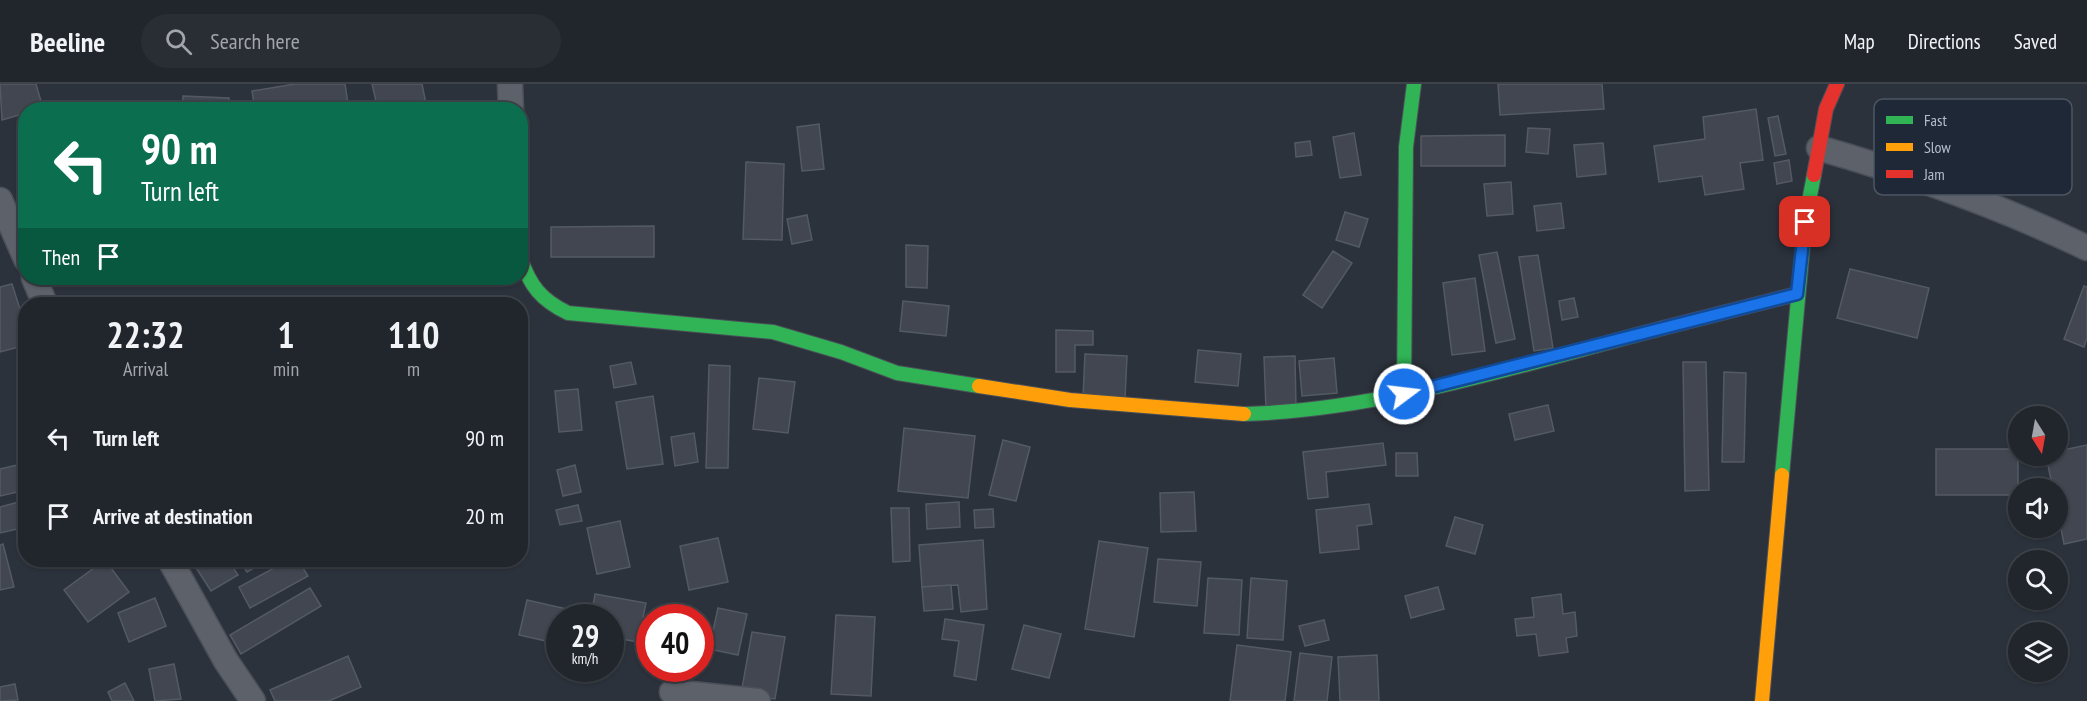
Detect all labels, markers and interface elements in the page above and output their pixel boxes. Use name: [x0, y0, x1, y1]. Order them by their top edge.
search box: [141, 14, 561, 68]
text: Beeline: [30, 23, 105, 60]
icon: search: [162, 25, 195, 58]
text: Search here: [210, 27, 300, 55]
text: Map: [1844, 28, 1875, 55]
text: Directions: [1908, 28, 1981, 55]
text: Saved: [2014, 28, 2057, 55]
legend: [1874, 99, 2072, 195]
text: Fast: [1924, 110, 1947, 130]
text: 90 m: [141, 121, 218, 176]
icon: left: [42, 126, 120, 204]
text: Slow: [1924, 137, 1951, 157]
text: Jam: [1923, 164, 1945, 184]
text: Turn left: [141, 174, 219, 208]
pin: [1779, 196, 1830, 247]
icon: arrive: [1788, 205, 1821, 238]
icon: arrive: [92, 240, 125, 273]
text: Then: [42, 243, 80, 271]
text: 22:32: [107, 311, 184, 358]
text: 1: [277, 311, 295, 358]
text: 110: [388, 311, 439, 358]
text: Arrival: [123, 356, 168, 382]
text: min: [273, 356, 299, 382]
text: m: [407, 356, 420, 382]
position arrow: [1372, 362, 1436, 426]
north arrow: [2008, 406, 2068, 466]
map controls: [2008, 406, 2068, 682]
icon: left: [42, 422, 75, 455]
text: Turn left: [93, 424, 159, 452]
text: 90 m: [465, 424, 504, 452]
button: sound: [2008, 478, 2068, 538]
icon: arrive: [42, 500, 75, 533]
text: Arrive at destination: [93, 502, 253, 530]
text: 20 m: [465, 502, 504, 530]
button: search: [2008, 550, 2068, 610]
speed limit sign: 40: [636, 604, 714, 682]
text: 29: [571, 616, 599, 655]
button: layers: [2008, 622, 2068, 682]
text: km/h: [572, 649, 598, 668]

